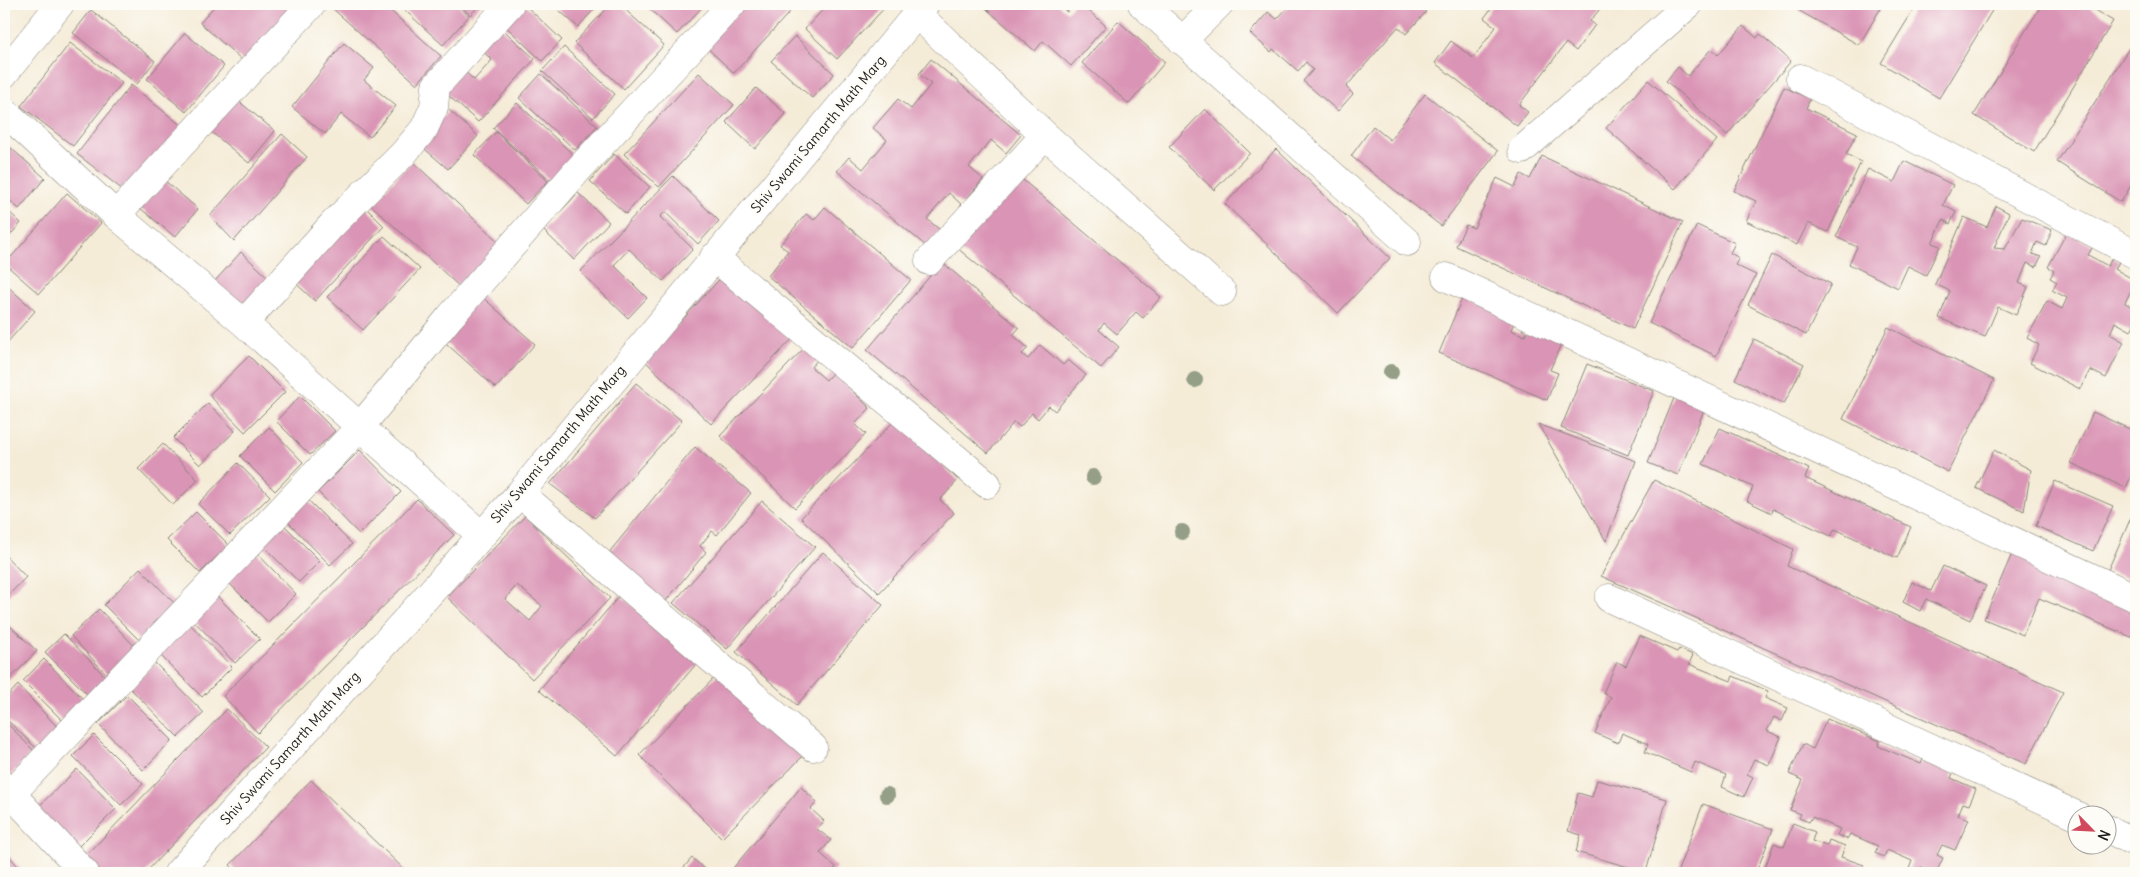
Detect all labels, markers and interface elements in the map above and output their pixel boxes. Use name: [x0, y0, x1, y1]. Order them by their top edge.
street label: Shiv Swami Samarth Math Marg: [747, 51, 889, 217]
street label: Shiv Swami Samarth Math Marg: [487, 361, 629, 527]
street label: Shiv Swami Samarth Math Marg: [216, 668, 364, 828]
north arrow: [2068, 804, 2118, 854]
text: N: [2094, 827, 2114, 843]

